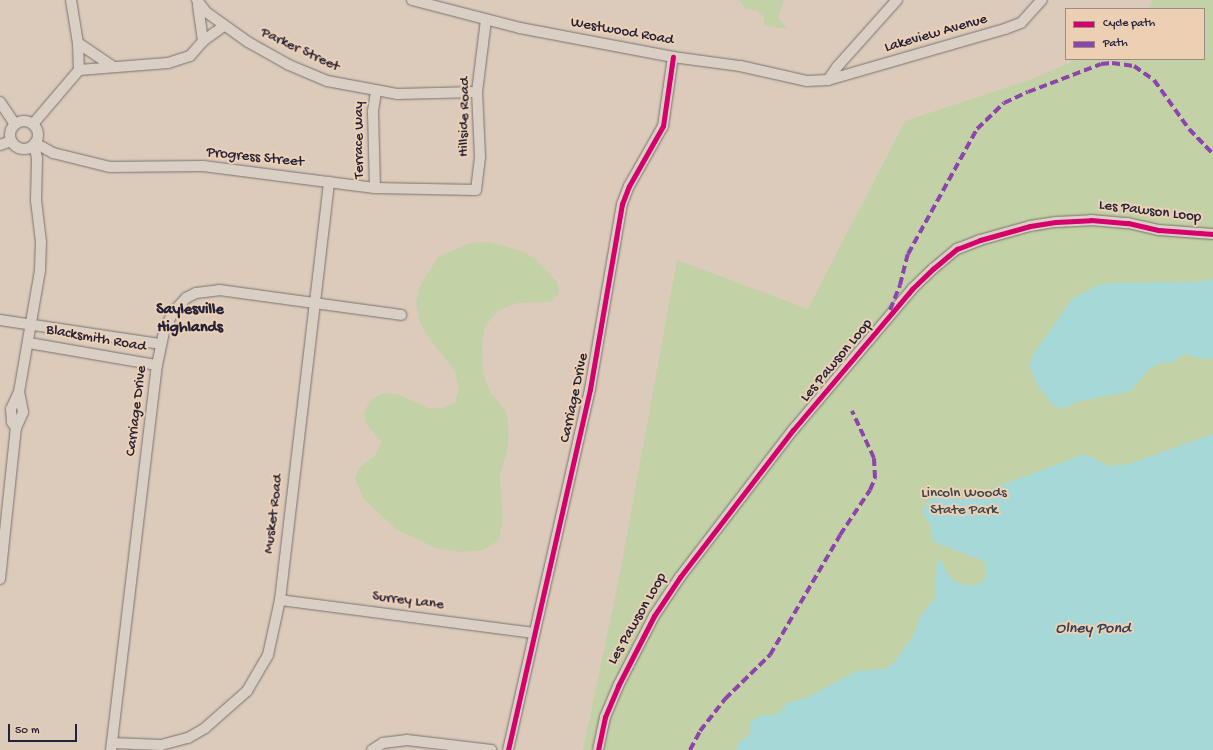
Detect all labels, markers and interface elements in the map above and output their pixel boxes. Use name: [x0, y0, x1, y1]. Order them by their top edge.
legend: [1065, 8, 1205, 60]
street label: Lakeview Avenue: [883, 11, 989, 57]
street label: Westwood Road: [569, 14, 675, 50]
text: Cycle path: [1103, 17, 1155, 31]
street label: Parker Street: [258, 24, 342, 76]
text: Path: [1103, 37, 1128, 51]
street label: Hillside Road: [455, 77, 475, 157]
street label: Terrace Way: [351, 101, 369, 179]
street label: Progress Street: [206, 144, 304, 172]
street label: Les Pawson Loop: [1098, 197, 1202, 227]
district label: Saylesville Highlands: [156, 301, 224, 339]
street label: Les Pawson Loop: [797, 316, 877, 406]
street label: Blacksmith Road: [45, 321, 147, 357]
street label: Carriage Drive: [557, 352, 593, 444]
street label: Carriage Drive: [123, 365, 151, 457]
street label: Musket Road: [260, 473, 288, 555]
park label: Lincoln Woods State Park: [921, 484, 1007, 519]
street label: Les Pawson Loop: [604, 570, 672, 668]
street label: Surrey Lane: [371, 588, 445, 614]
water label: Olney Pond: [1056, 620, 1130, 640]
scale bar: [10, 716, 79, 742]
text: 50 m: [15, 724, 40, 738]

